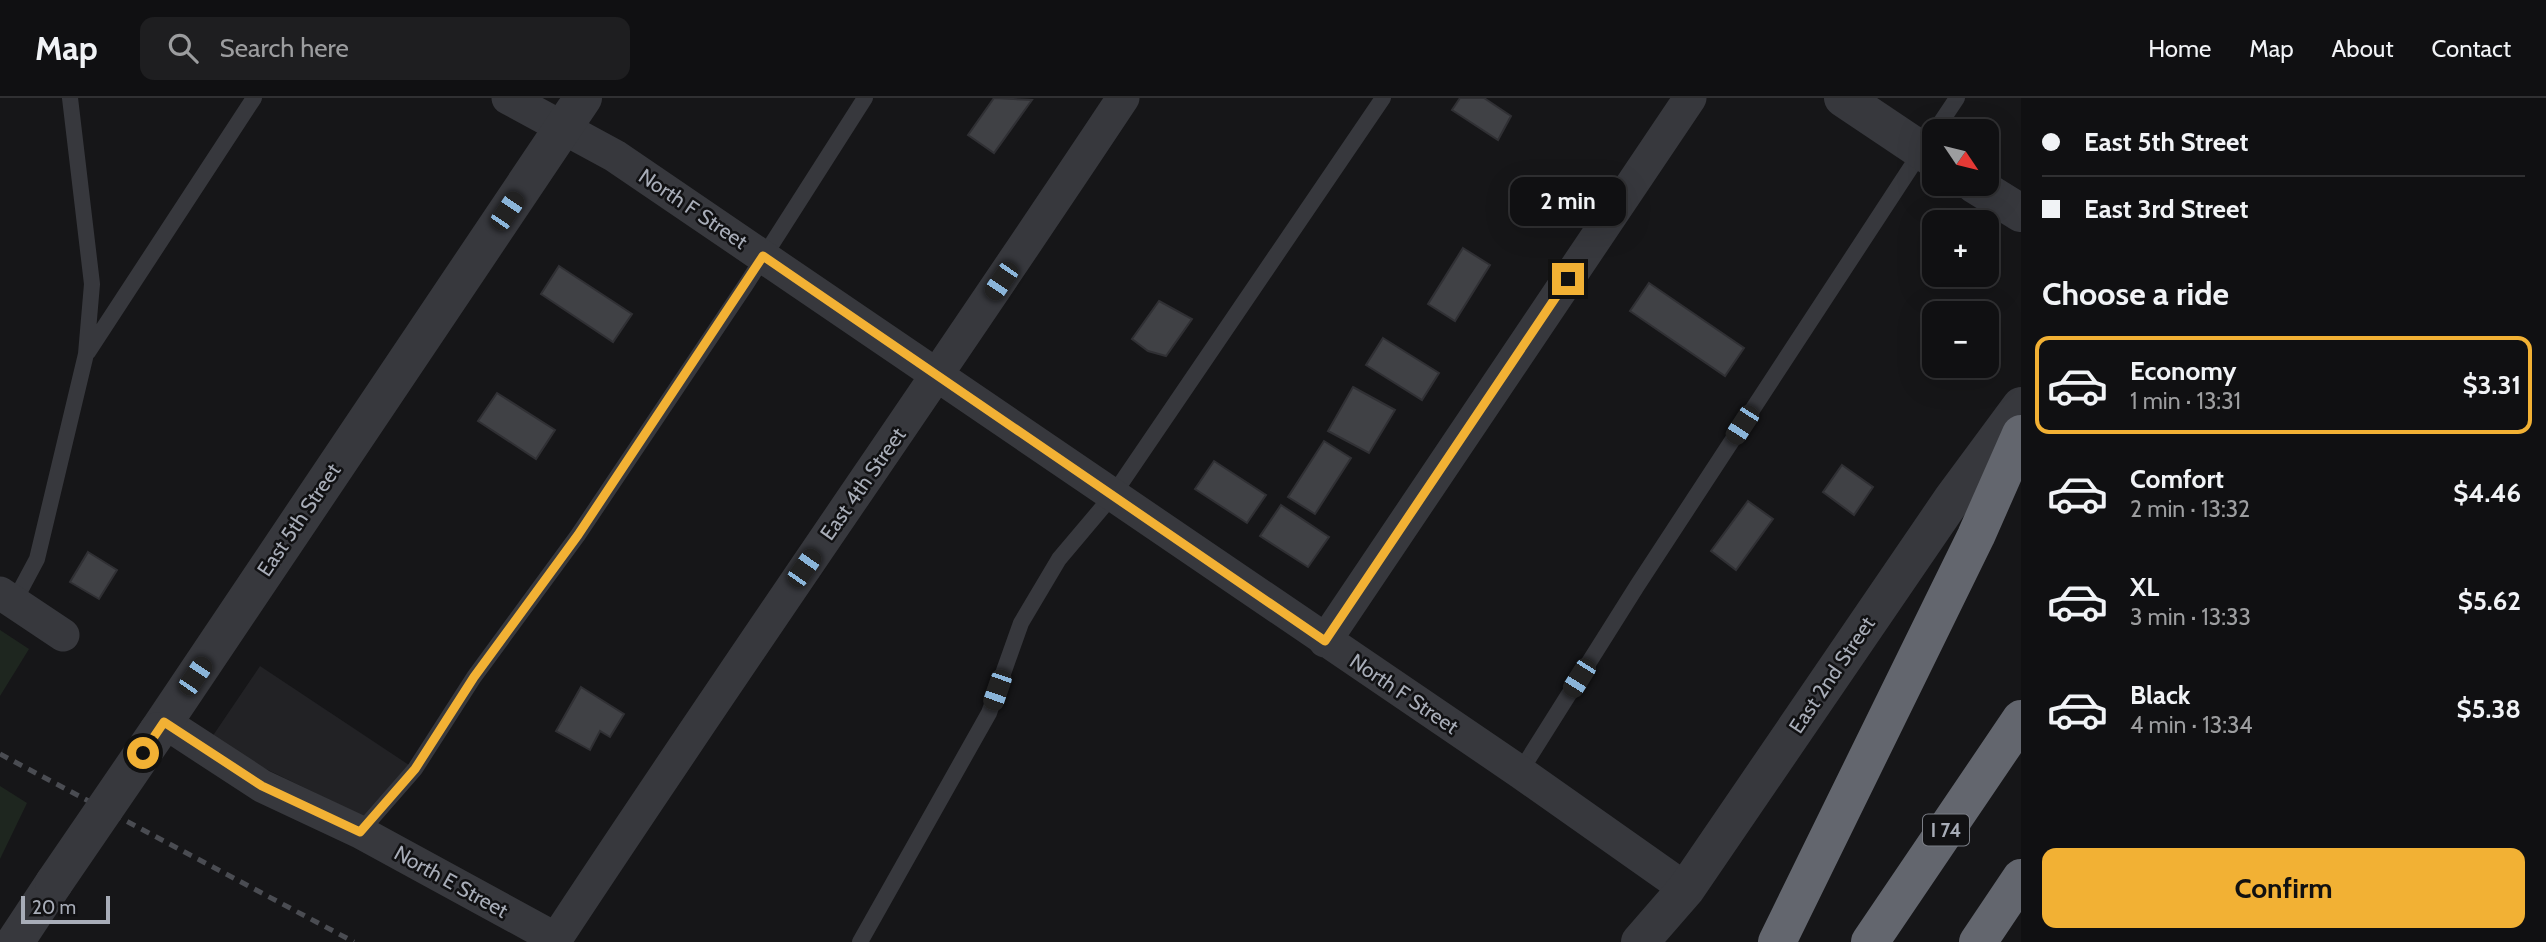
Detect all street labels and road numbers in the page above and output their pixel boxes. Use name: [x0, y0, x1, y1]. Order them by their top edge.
street label: North F Street: [634, 163, 752, 254]
street label: East 4th Street: [815, 423, 911, 545]
street label: East 5th Street: [252, 459, 346, 581]
street label: East 2nd Street: [1783, 612, 1880, 738]
street label: North F Street: [1345, 648, 1463, 739]
road number: I 74: [1923, 814, 1969, 846]
street label: North E Street: [390, 840, 512, 923]

